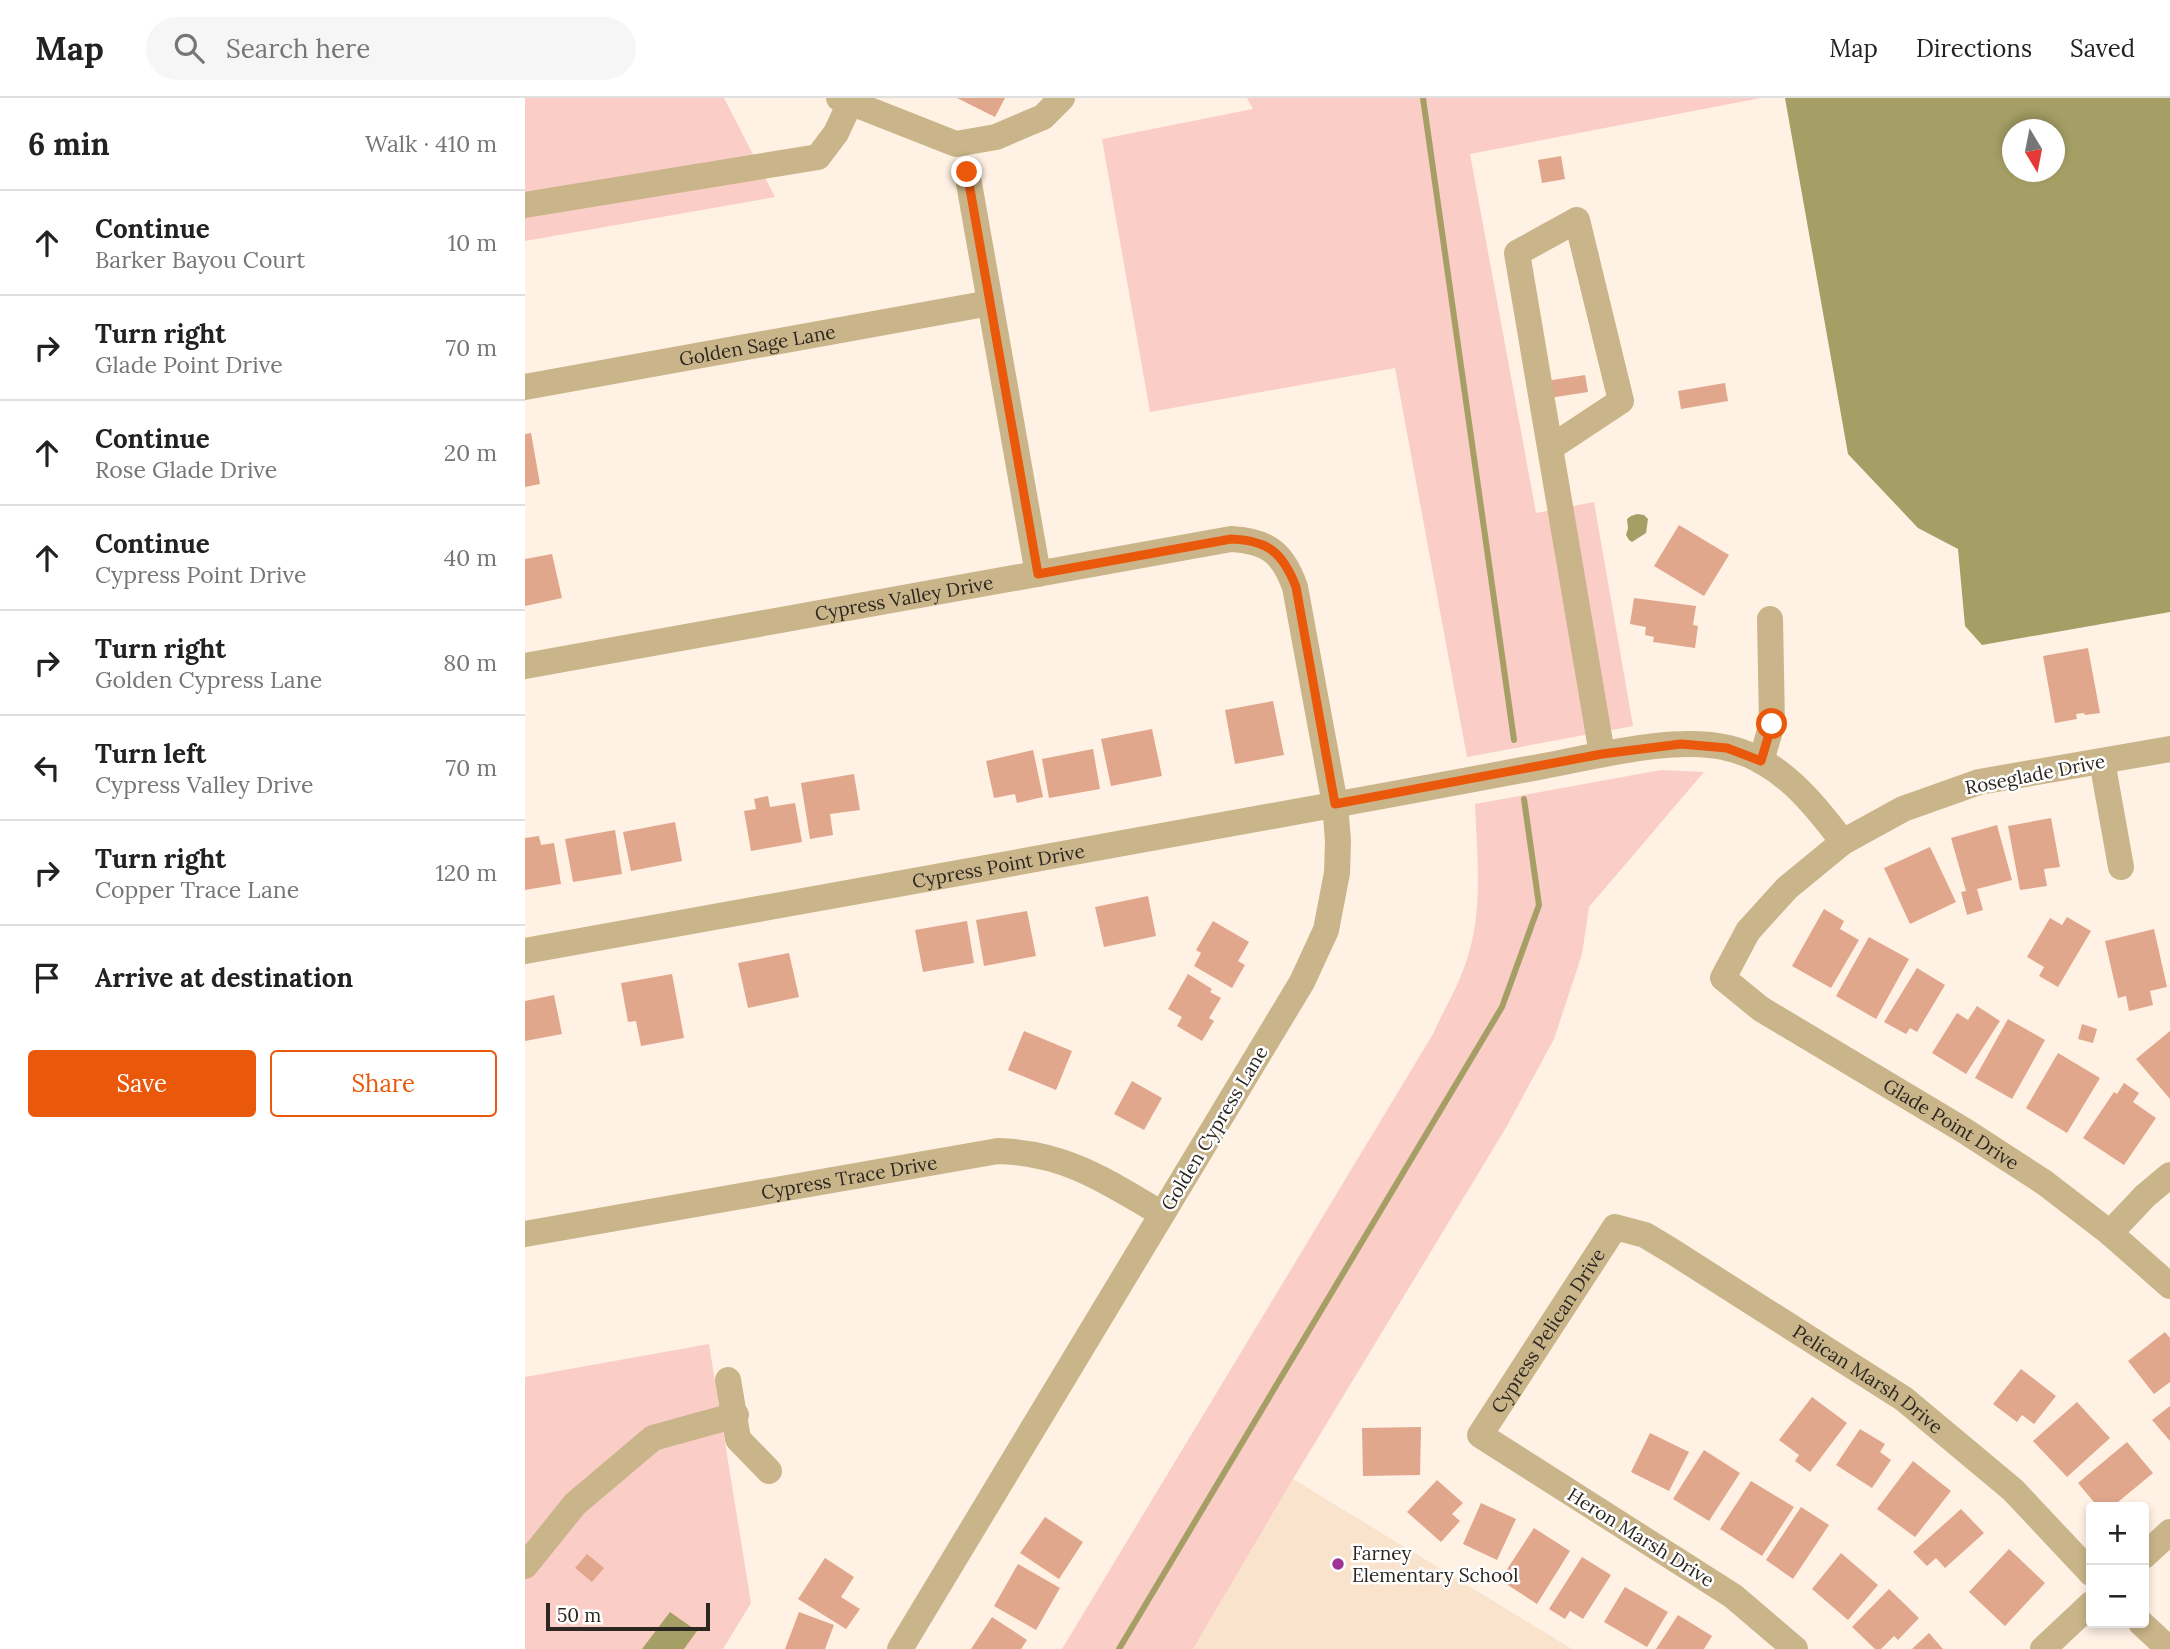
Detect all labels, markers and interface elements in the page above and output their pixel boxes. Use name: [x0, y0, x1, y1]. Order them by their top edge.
search box: [146, 17, 636, 80]
text: Map: [35, 27, 104, 69]
icon: search: [170, 29, 208, 67]
text: Search here: [226, 32, 370, 65]
text: Map: [1829, 33, 1878, 64]
text: Directions: [1916, 33, 2032, 64]
text: Saved: [2070, 33, 2135, 64]
north arrow: [2002, 119, 2065, 182]
text: 6 min: [28, 125, 110, 163]
text: Walk · 410 m: [365, 129, 497, 158]
route end: [951, 156, 982, 187]
text: Continue: [95, 212, 210, 245]
icon: ahead: [28, 224, 66, 262]
text: 10 m: [448, 228, 497, 257]
text: Barker Bayou Court: [95, 245, 305, 274]
text: Turn right: [95, 317, 226, 350]
street label: Golden Sage Lane: [677, 319, 837, 371]
icon: right: [28, 329, 66, 367]
text: 70 m: [446, 333, 497, 362]
text: Glade Point Drive: [95, 350, 283, 379]
text: Continue: [95, 422, 210, 455]
icon: ahead: [28, 434, 66, 472]
text: 20 m: [444, 438, 497, 467]
text: Rose Glade Drive: [95, 455, 277, 484]
text: Continue: [95, 527, 210, 560]
icon: ahead: [28, 539, 66, 577]
text: 40 m: [444, 543, 497, 572]
text: Cypress Point Drive: [95, 560, 306, 589]
street label: Cypress Valley Drive: [813, 570, 995, 626]
text: Turn right: [95, 632, 226, 665]
icon: right: [28, 644, 66, 682]
text: 80 m: [443, 648, 497, 677]
text: Golden Cypress Lane: [95, 665, 322, 694]
route start: [1756, 708, 1787, 739]
text: Turn left: [95, 737, 206, 770]
icon: left: [28, 749, 66, 787]
street label: Roseglade Drive: [1963, 749, 2107, 799]
text: 70 m: [446, 753, 497, 782]
text: Cypress Valley Drive: [95, 770, 313, 799]
street label: Cypress Point Drive: [910, 839, 1086, 893]
text: Turn right: [95, 842, 226, 875]
icon: right: [28, 854, 66, 892]
text: 120 m: [435, 858, 497, 887]
text: Copper Trace Lane: [95, 875, 299, 904]
icon: arrive: [28, 959, 66, 997]
text: Arrive at destination: [95, 961, 353, 994]
street label: Golden Cypress Lane: [1155, 1041, 1273, 1215]
button: Save: [28, 1050, 256, 1117]
button: Share: [270, 1050, 497, 1117]
street label: Glade Point Drive: [1879, 1073, 2024, 1175]
street label: Cypress Trace Drive: [759, 1150, 939, 1204]
street label: Cypress Pelican Drive: [1486, 1244, 1610, 1418]
street label: Pelican Marsh Drive: [1788, 1319, 1948, 1439]
street label: Heron Marsh Drive: [1563, 1482, 1719, 1592]
map controls: [2086, 1502, 2149, 1628]
button: +: [2086, 1502, 2149, 1565]
place label: Farney Elementary School: [1352, 1541, 1518, 1587]
marker: Farney Elementary School: [1330, 1556, 1346, 1572]
button: −: [2086, 1565, 2149, 1628]
scale bar: [546, 1600, 711, 1632]
text: 50 m: [557, 1603, 601, 1627]

